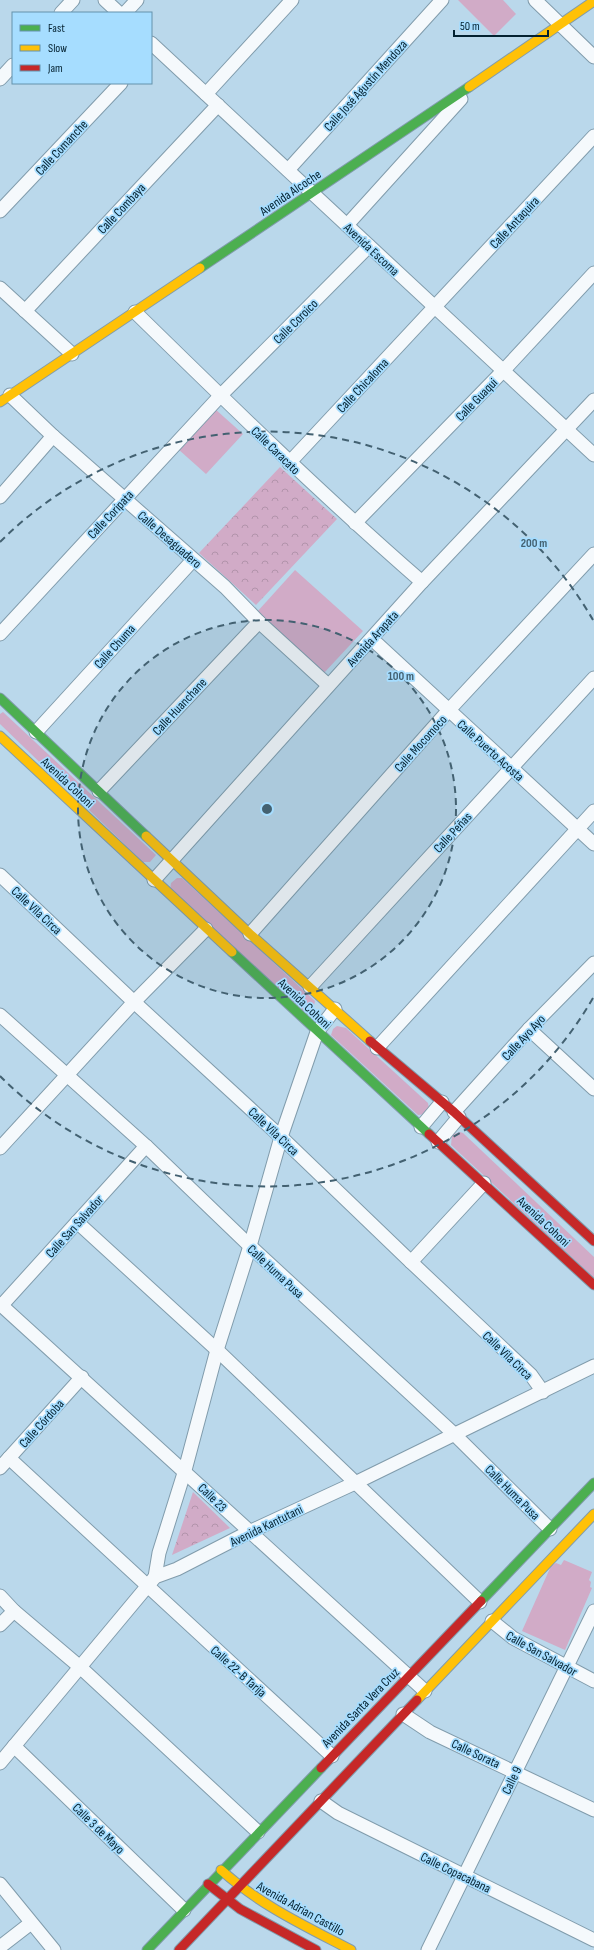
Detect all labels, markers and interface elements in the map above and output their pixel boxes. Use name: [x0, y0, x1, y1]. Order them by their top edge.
legend: [12, 12, 152, 84]
scale bar: [454, 12, 548, 38]
text: 50 m: [460, 19, 480, 34]
text: Fast: [48, 21, 65, 36]
street label: Calle José Agustín Mendoza: [321, 37, 411, 135]
text: Slow: [48, 41, 67, 56]
text: Jam: [47, 61, 63, 76]
street label: Calle Comanche: [32, 117, 91, 179]
street label: Avenida Alcoche: [256, 166, 324, 220]
street label: Calle Combaya: [94, 180, 149, 237]
street label: Calle Antaquira: [487, 193, 543, 252]
street label: Avenida Escoma: [340, 219, 402, 279]
street label: Calle Coroico: [270, 296, 321, 347]
street label: Calle Chicaloma: [333, 355, 392, 416]
street label: Calle Guaqui: [452, 375, 501, 424]
street label: Calle Caracato: [247, 423, 303, 478]
street label: Calle Coripata: [84, 487, 137, 542]
street label: Calle Desaguadero: [134, 508, 205, 572]
text: 200 m: [521, 536, 547, 551]
street label: Avenida Arapata: [343, 607, 402, 671]
street label: Calle Chuma: [91, 621, 139, 672]
text: 100 m: [388, 669, 414, 684]
street label: Calle Huanchane: [149, 675, 210, 739]
street label: Calle Mocomoco: [391, 712, 450, 775]
street label: Calle Puerto Acosta: [454, 717, 527, 785]
street label: Avenida Cohoni: [37, 754, 97, 811]
centre of rings: [260, 802, 274, 816]
street label: Calle Peñas: [430, 809, 476, 856]
street label: Calle Vila Circa: [8, 883, 65, 938]
street label: Avenida Cohoni: [274, 975, 334, 1032]
street label: Calle Ayo Ayo: [499, 1011, 549, 1064]
street label: Calle Vila Circa: [245, 1104, 302, 1159]
street label: Calle San Salvador: [42, 1192, 107, 1261]
street label: Avenida Cohoni: [513, 1193, 573, 1250]
street label: Calle Huma Pusa: [244, 1242, 307, 1302]
street label: Calle Vila Circa: [479, 1328, 536, 1383]
street label: Calle Córdoba: [16, 1396, 68, 1451]
street label: Calle Huma Pusa: [481, 1462, 543, 1524]
street label: Calle 23: [194, 1480, 230, 1515]
street label: Avenida Kantutani: [227, 1501, 305, 1551]
street label: Calle San Salvador: [503, 1628, 580, 1680]
street label: Calle 22-B Tarija: [207, 1643, 270, 1701]
street label: Avenida Santa Vera Cruz: [318, 1664, 403, 1752]
street label: Calle Sorata: [449, 1736, 502, 1772]
street label: Calle 9: [498, 1764, 526, 1797]
street label: Calle 3 de Mayo: [69, 1800, 128, 1858]
street label: Calle Copacabana: [418, 1849, 493, 1897]
street label: Avenida Adrian Castillo: [253, 1878, 347, 1940]

